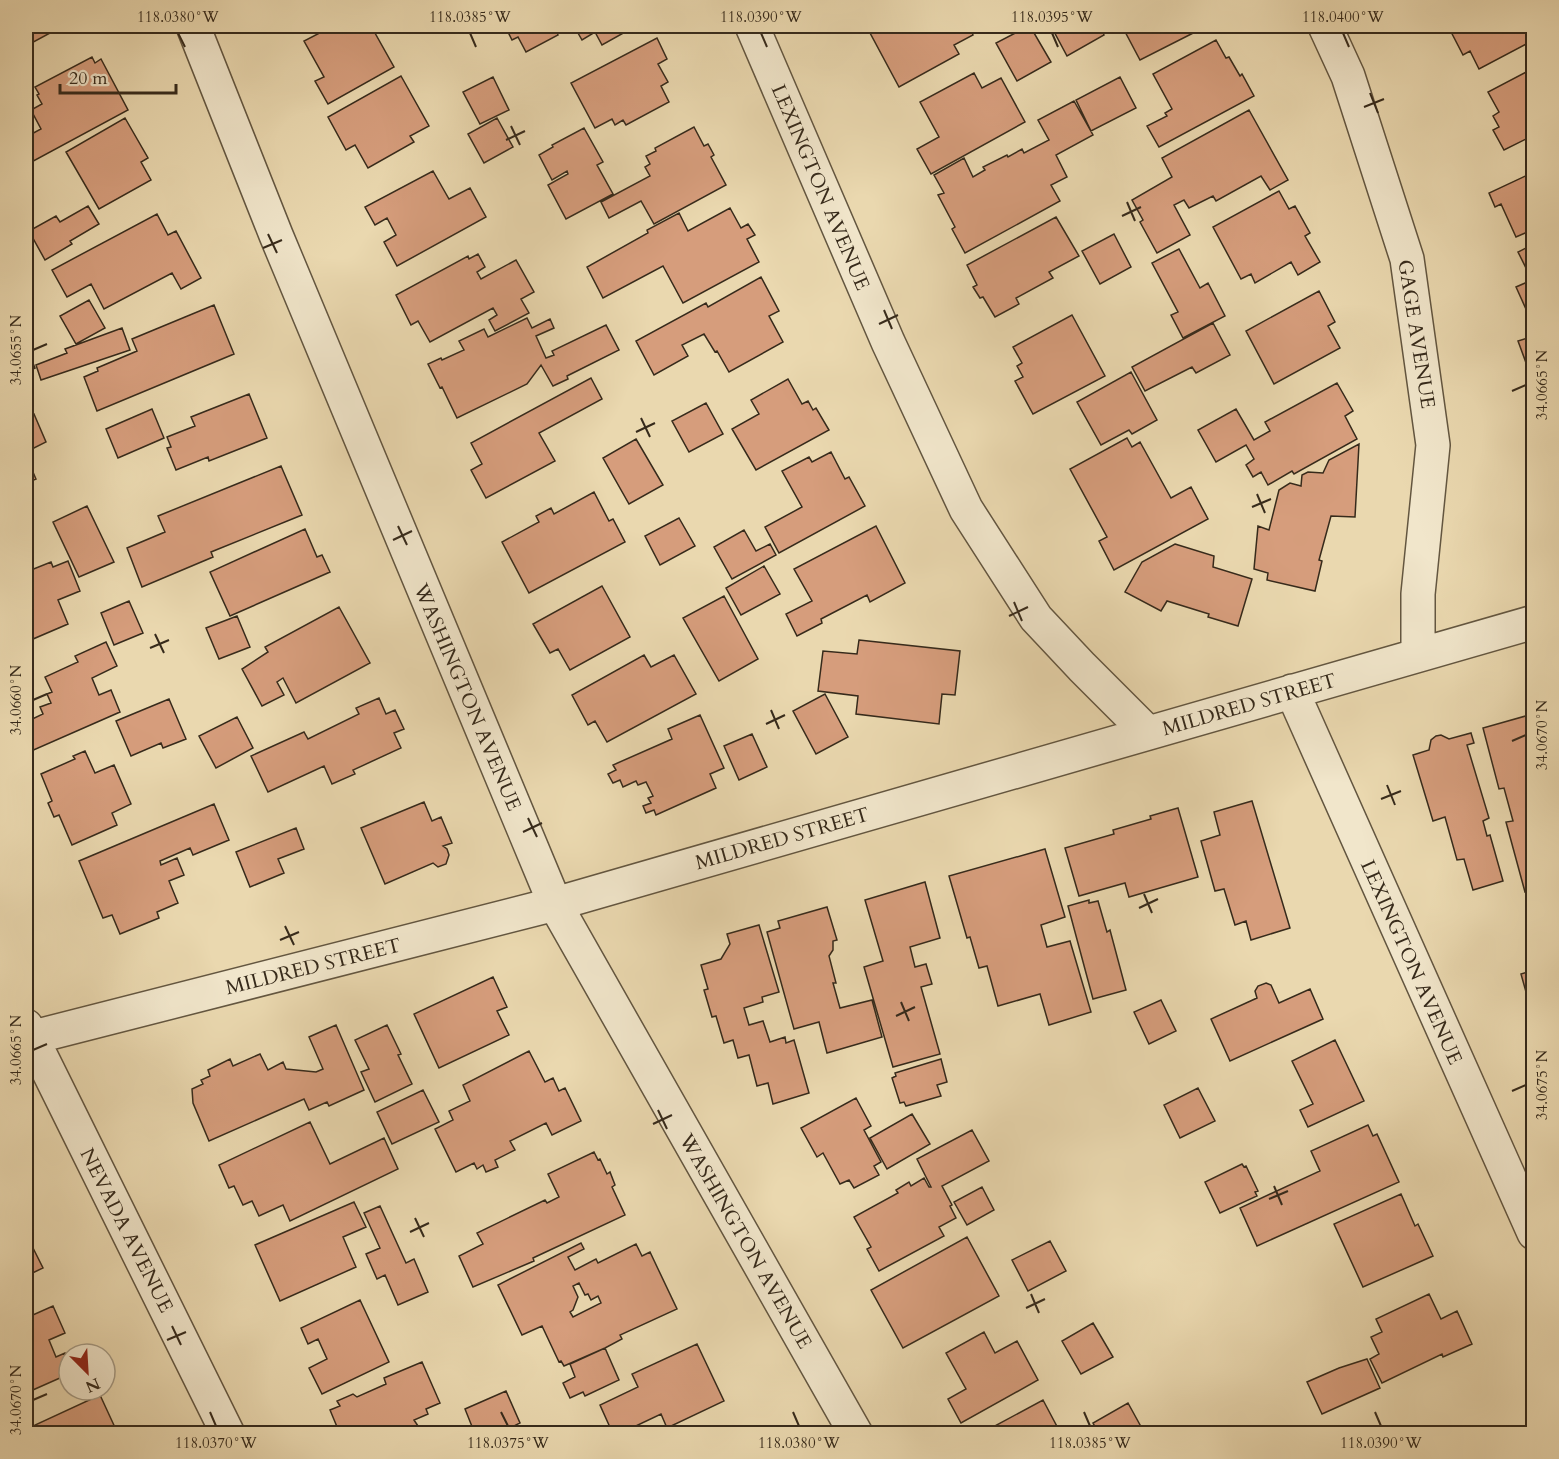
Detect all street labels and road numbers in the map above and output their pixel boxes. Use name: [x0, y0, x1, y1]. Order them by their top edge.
street label: LEXINGTON AVENUE: [765, 80, 876, 294]
street label: GAGE AVENUE: [1391, 258, 1442, 411]
street label: WASHINGTON AVENUE: [407, 579, 528, 815]
street label: MILDRED STREET: [1159, 667, 1340, 742]
street label: MILDRED STREET: [692, 801, 873, 876]
street label: LEXINGTON AVENUE: [1354, 856, 1469, 1069]
street label: MILDRED STREET: [223, 932, 404, 1001]
street label: WASHINGTON AVENUE: [672, 1128, 818, 1354]
street label: NEVADA AVENUE: [73, 1143, 180, 1317]

